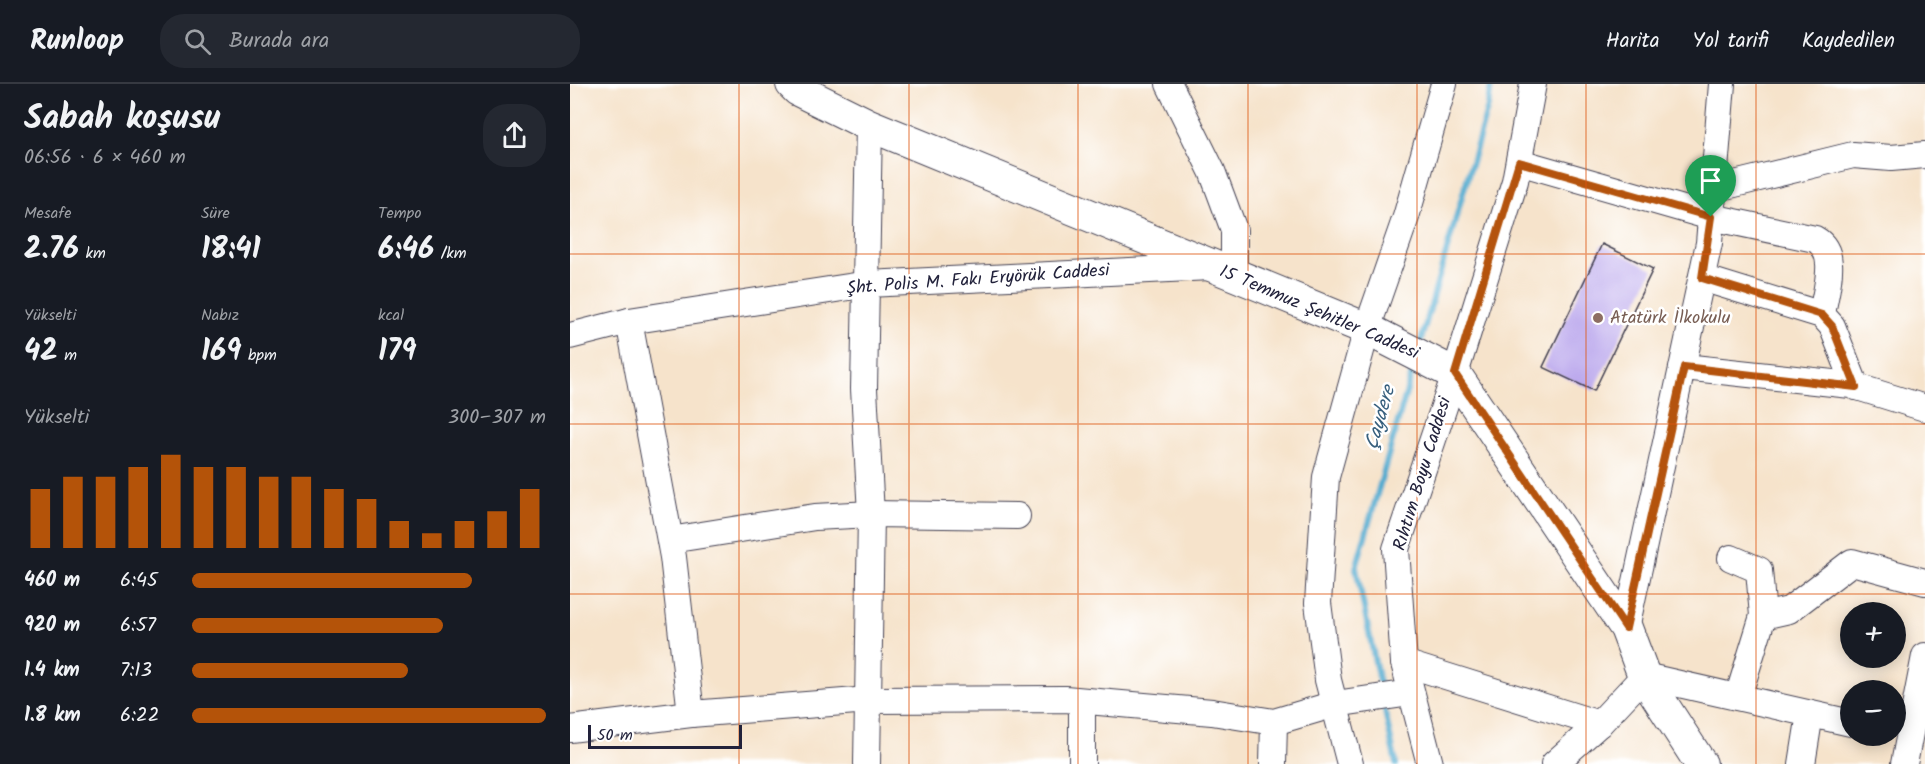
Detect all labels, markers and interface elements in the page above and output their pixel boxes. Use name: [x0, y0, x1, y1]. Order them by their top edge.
search box: [160, 14, 580, 68]
text: Runloop: [30, 19, 124, 64]
text: Burada ara: [229, 24, 329, 59]
icon: search: [181, 25, 214, 58]
text: Harita: [1606, 25, 1660, 58]
text: Yol tarifi: [1693, 25, 1769, 58]
text: Kaydedilen: [1802, 25, 1895, 58]
text: Sabah koşusu: [24, 93, 220, 146]
button: share: [483, 104, 546, 167]
text: 06:56 · 6 × 460 m: [24, 142, 186, 174]
pin: [1685, 155, 1736, 217]
icon: arrive: [1694, 164, 1727, 197]
text: Mesafe: [24, 201, 71, 226]
text: Süre: [201, 201, 230, 226]
text: Tempo: [378, 201, 421, 226]
text: 2.76: [24, 226, 79, 274]
text: 18:41: [201, 226, 261, 274]
text: 6:46: [378, 226, 434, 274]
text: km: [79, 241, 106, 266]
text: /km: [434, 241, 467, 266]
street label: Şht. Polis M. Fakı Eryörük Caddesi: [845, 256, 1111, 304]
street label: 15 Temmuz Şehitler Caddesi: [1215, 258, 1424, 369]
text: Yükselti: [24, 303, 76, 328]
text: Nabız: [201, 303, 239, 328]
text: kcal: [378, 303, 404, 328]
place label: Atatürk İlkokulu: [1610, 304, 1731, 333]
marker: Atatürk İlkokulu: [1591, 311, 1605, 325]
text: 42: [24, 328, 58, 376]
text: 169: [201, 328, 242, 376]
text: 179: [378, 328, 416, 376]
text: m: [58, 343, 77, 368]
text: bpm: [242, 343, 277, 368]
water label: Çaydere: [1357, 380, 1406, 454]
street label: Rıhtım Boyu Caddesi: [1386, 393, 1460, 554]
text: Yükselti: [24, 402, 89, 434]
text: 300–307 m: [448, 402, 546, 434]
text: 460 m: [24, 565, 80, 597]
text: 6:45: [120, 565, 158, 597]
map controls: [1840, 602, 1906, 746]
button: +: [1840, 602, 1906, 668]
text: 920 m: [24, 610, 80, 642]
text: 6:57: [120, 610, 156, 642]
text: 1.4 km: [24, 655, 80, 687]
text: 7:13: [120, 655, 152, 687]
button: −: [1840, 680, 1906, 746]
text: 1.8 km: [24, 700, 81, 732]
text: 6:22: [120, 700, 159, 732]
scale bar: [588, 722, 742, 750]
text: 50 m: [597, 723, 633, 748]

